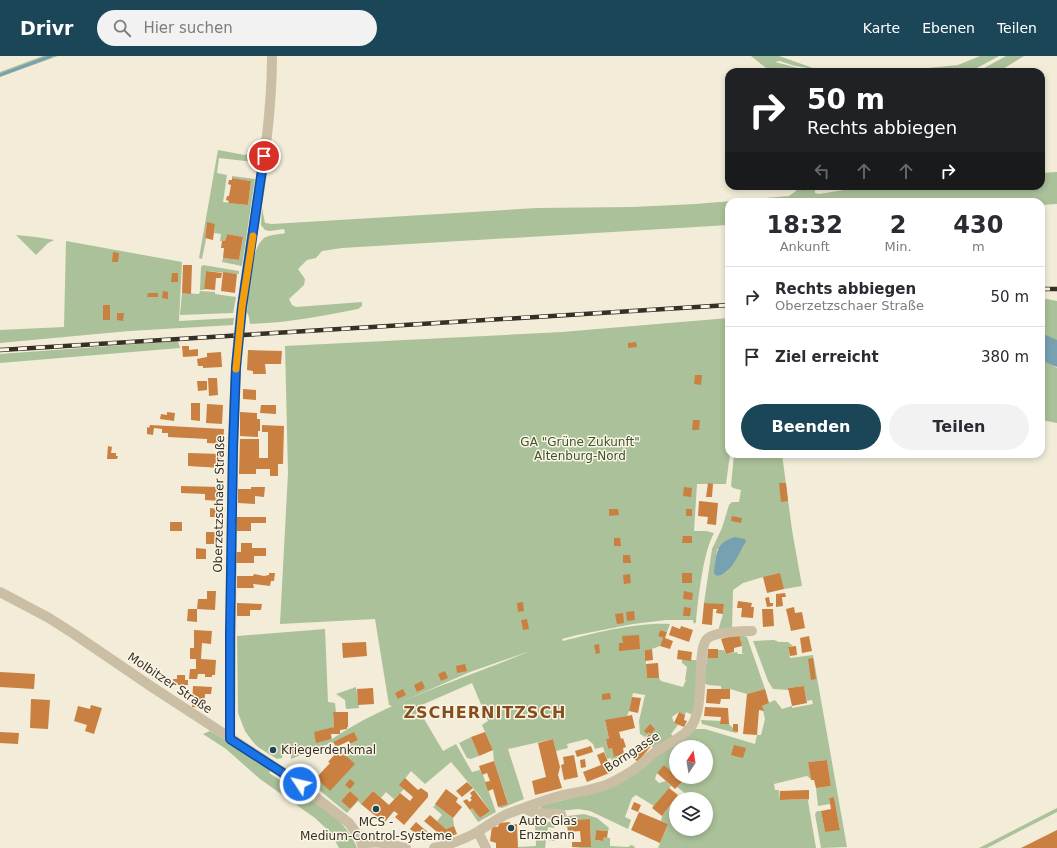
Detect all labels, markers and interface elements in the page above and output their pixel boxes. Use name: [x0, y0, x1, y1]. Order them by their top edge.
search box: [97, 10, 377, 46]
text: Drivr: [20, 17, 73, 39]
icon: search: [111, 17, 133, 39]
text: Hier suchen: [143, 19, 233, 37]
text: Karte: [863, 20, 900, 36]
text: Ebenen: [922, 20, 975, 36]
text: Teilen: [997, 20, 1037, 36]
text: 50 m: [807, 83, 885, 116]
icon: right: [741, 84, 793, 136]
text: Rechts abbiegen: [807, 117, 957, 138]
pin: [247, 139, 281, 173]
icon: arrive: [253, 145, 275, 167]
icon: left: [811, 160, 833, 182]
icon: ahead: [853, 160, 875, 182]
icon: ahead: [895, 160, 917, 182]
icon: right: [937, 160, 959, 182]
text: 18:32: [767, 211, 843, 239]
text: 2: [890, 211, 906, 239]
text: 430: [953, 211, 1003, 239]
text: Ankunft: [780, 239, 830, 254]
text: Min.: [885, 239, 912, 254]
text: m: [972, 239, 985, 254]
text: Rechts abbiegen: [775, 280, 916, 298]
icon: right: [741, 286, 763, 308]
text: 50 m: [991, 288, 1029, 306]
text: Oberzetzschaer Straße: [775, 298, 924, 313]
icon: arrive: [741, 346, 763, 368]
text: Ziel erreicht: [775, 348, 879, 366]
text: 380 m: [981, 348, 1029, 366]
button: Beenden: [741, 404, 881, 450]
button: Teilen: [889, 404, 1029, 450]
street label: Oberzetzschaer Straße: [211, 435, 227, 573]
park label: GA "Grüne Zukunft" Altenburg-Nord: [520, 435, 640, 463]
street label: Molbitzer Straße: [125, 650, 215, 716]
district label: ZSCHERNITZSCH: [403, 703, 567, 722]
street label: Borngasse: [602, 729, 662, 775]
north arrow: [669, 740, 713, 784]
map controls: [669, 740, 713, 836]
place label: Kriegerdenkmal: [281, 743, 376, 757]
marker: Kriegerdenkmal: [268, 745, 278, 755]
position arrow: [279, 763, 321, 805]
button: layers: [669, 792, 713, 836]
marker: MCS - Medium-Control-Systeme: [371, 804, 381, 814]
place label: Auto Glas Enzmann: [519, 814, 577, 842]
place label: MCS - Medium-Control-Systeme: [300, 815, 452, 843]
marker: Auto Glas Enzmann: [506, 823, 516, 833]

